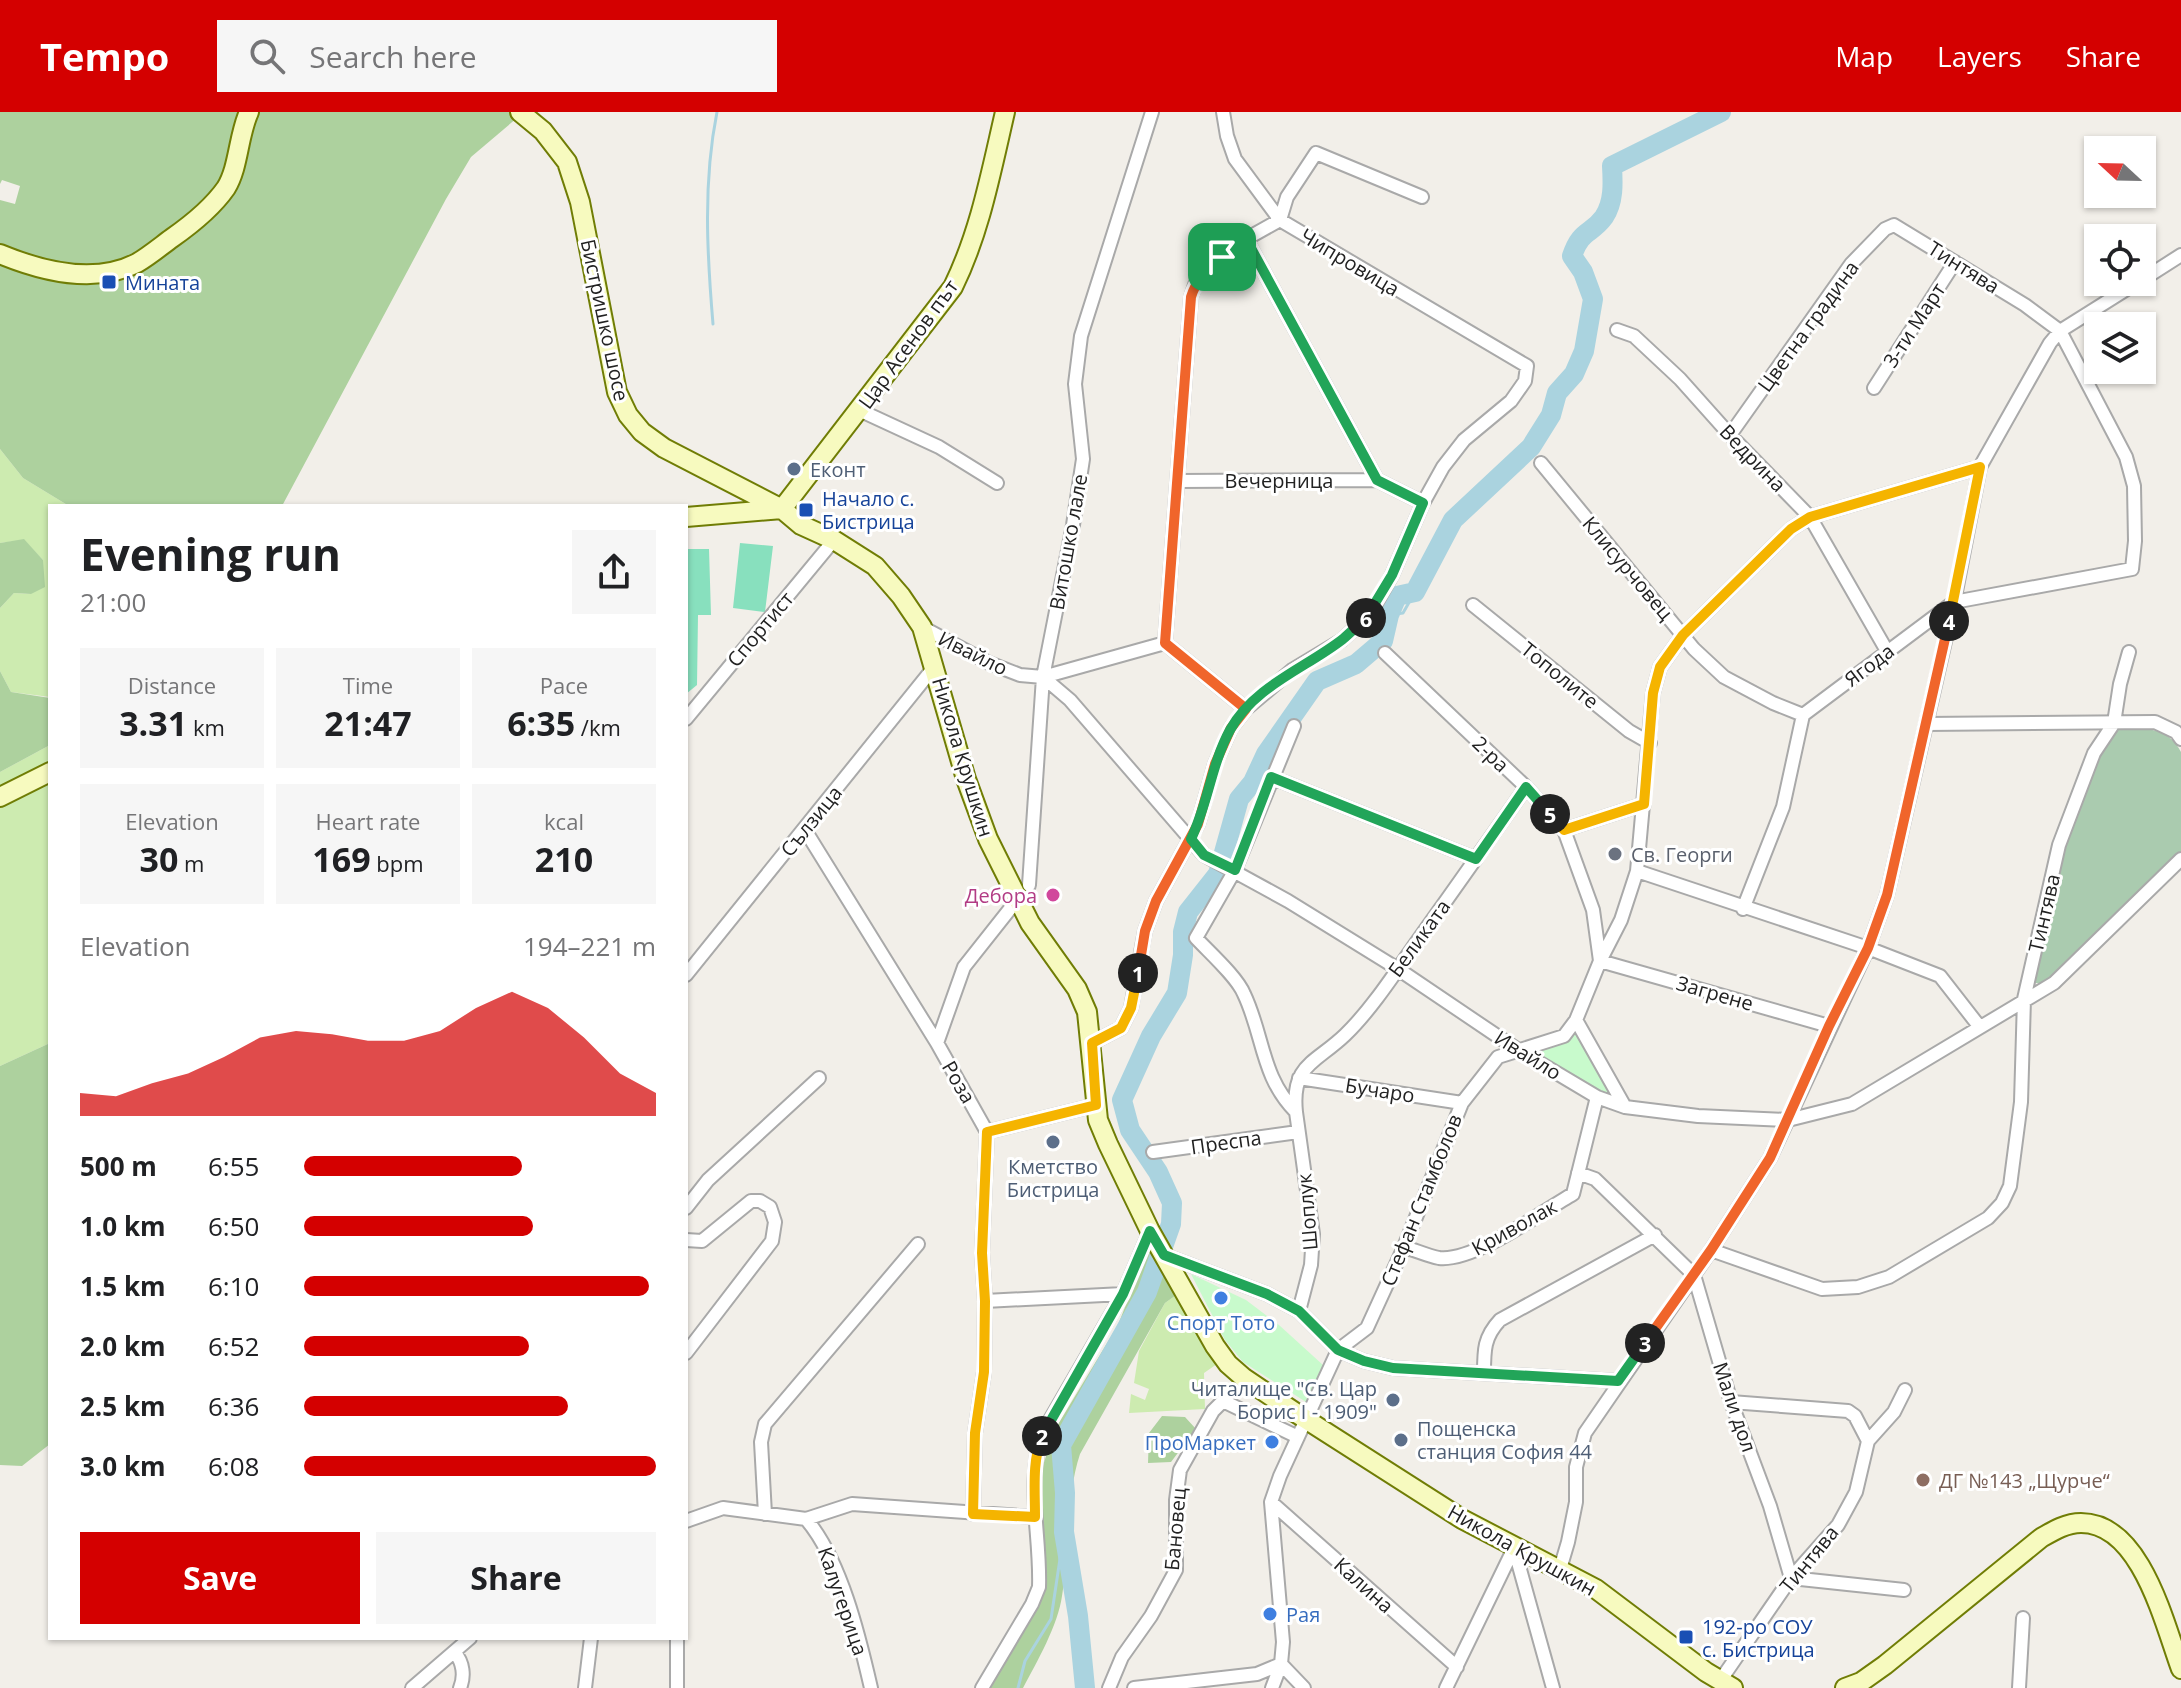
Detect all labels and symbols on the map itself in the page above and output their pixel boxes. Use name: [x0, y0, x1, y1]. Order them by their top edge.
north arrow: [2084, 136, 2156, 208]
street label: Чипровица: [1295, 222, 1405, 302]
pin: [1188, 223, 1256, 291]
street label: Тинтява: [1923, 234, 2005, 300]
street label: Бистришко шосе: [575, 237, 635, 403]
street label: Цветна градина: [1751, 255, 1865, 397]
place label: Мината: [125, 269, 200, 296]
marker: Мината: [100, 273, 118, 291]
street label: Цар Асенов път: [852, 274, 964, 414]
street label: 3-ти Март: [1877, 277, 1951, 373]
street label: Ведрина: [1714, 418, 1792, 498]
place label: Еконт: [810, 456, 866, 483]
marker: Еконт: [785, 460, 803, 478]
street label: Вечерница: [1225, 467, 1333, 494]
street label: Витошко лале: [1043, 472, 1093, 612]
place label: Начало с. Бистрица: [822, 485, 915, 535]
marker: Начало с. Бистрица: [797, 501, 815, 519]
street label: Клисурчовец: [1577, 510, 1680, 626]
street label: Спортист: [721, 586, 799, 672]
pin: 6: [1346, 598, 1386, 638]
pin: 4: [1929, 601, 1969, 641]
street label: Ивайло: [934, 625, 1012, 681]
street label: Тополите: [1516, 635, 1604, 715]
street label: Ягода: [1839, 637, 1899, 693]
street label: Никола Крушкин: [926, 674, 1000, 840]
street label: 2-ра: [1467, 730, 1515, 778]
street label: Сълзица: [774, 780, 848, 862]
pin: 5: [1530, 794, 1570, 834]
place label: Св. Георги: [1631, 841, 1733, 868]
marker: Св. Георги: [1606, 845, 1624, 863]
street label: Тинтява: [2022, 871, 2066, 955]
place label: Дебора: [965, 882, 1037, 909]
marker: Дебора: [1044, 886, 1062, 904]
street label: Беликата: [1382, 894, 1456, 982]
pin: 1: [1118, 953, 1158, 993]
street label: Загрене: [1673, 969, 1757, 1017]
street label: Ивайло: [1489, 1024, 1567, 1086]
street label: Роза: [936, 1056, 982, 1108]
street label: Бучаро: [1343, 1071, 1417, 1109]
street label: Стефан Стамболов: [1374, 1110, 1468, 1290]
street label: Преспа: [1189, 1124, 1263, 1160]
marker: Кметство Бистрица: [1044, 1133, 1062, 1151]
place label: Кметство Бистрица: [1007, 1153, 1099, 1203]
street label: Шоплук: [1290, 1172, 1324, 1251]
street label: Криволак: [1467, 1192, 1562, 1261]
marker: Спорт Тото: [1212, 1289, 1230, 1307]
place label: Спорт Тото: [1167, 1309, 1275, 1336]
pin: 3: [1625, 1323, 1665, 1363]
street label: Мали дол: [1707, 1358, 1763, 1456]
place label: Читалище "Св. Цар Борис I - 1909": [1191, 1375, 1377, 1425]
marker: Читалище "Св. Цар Борис I - 1909": [1384, 1391, 1402, 1409]
place label: Пощенска станция София 44: [1417, 1415, 1593, 1465]
pin: 2: [1022, 1416, 1062, 1456]
place label: ПроМаркет: [1145, 1429, 1256, 1456]
marker: Пощенска станция София 44: [1392, 1431, 1410, 1449]
marker: ПроМаркет: [1263, 1433, 1281, 1451]
place label: ДГ №143 „Щурче“: [1939, 1467, 2110, 1494]
marker: ДГ №143 „Щурче“: [1914, 1471, 1932, 1489]
street label: Бановец: [1158, 1486, 1192, 1572]
street label: Никола Крушкин: [1443, 1498, 1601, 1602]
street label: Тинтява: [1773, 1520, 1845, 1598]
street label: Калугерица: [812, 1543, 874, 1659]
street label: Калина: [1328, 1551, 1400, 1619]
place label: Рая: [1286, 1601, 1320, 1628]
marker: Рая: [1261, 1605, 1279, 1623]
place label: 192-ро СОУ с. Бистрица: [1702, 1613, 1815, 1663]
marker: 192-ро СОУ с. Бистрица: [1677, 1628, 1695, 1646]

